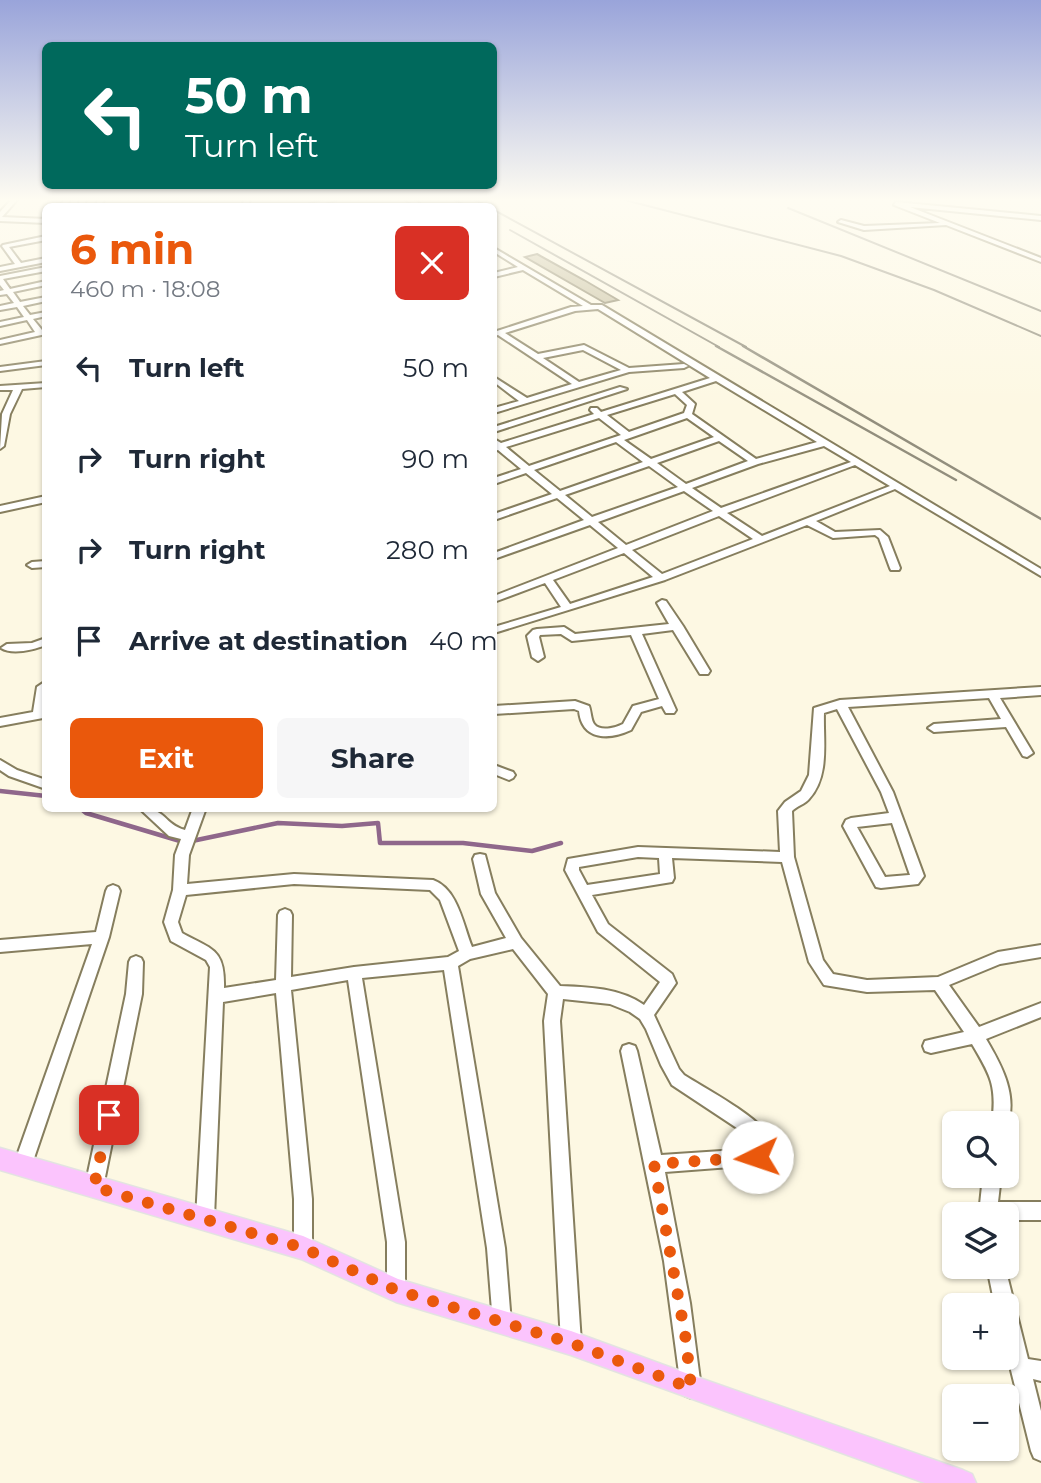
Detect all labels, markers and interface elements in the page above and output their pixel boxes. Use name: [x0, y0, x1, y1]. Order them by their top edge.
text: 50 m: [185, 66, 313, 125]
icon: left: [70, 70, 161, 161]
text: Turn left: [185, 126, 319, 165]
text: 6 min: [70, 223, 194, 275]
button: close: [395, 226, 469, 300]
text: 460 m · 18:08: [70, 275, 220, 303]
icon: left: [70, 349, 108, 387]
text: Turn left: [129, 352, 245, 384]
text: 50 m: [403, 352, 469, 384]
icon: right: [70, 440, 108, 478]
text: Turn right: [129, 443, 265, 475]
text: 90 m: [402, 443, 469, 475]
icon: right: [70, 531, 108, 569]
text: Turn right: [129, 534, 265, 566]
text: 280 m: [386, 534, 469, 566]
icon: arrive: [70, 622, 108, 660]
text: Arrive at destination: [129, 625, 408, 657]
text: 40 m: [429, 625, 498, 657]
button: Exit: [70, 718, 263, 798]
button: Share: [277, 718, 469, 798]
pin: [79, 1085, 139, 1145]
icon: arrive: [90, 1096, 128, 1134]
map controls: [942, 1111, 1019, 1461]
button: search: [942, 1111, 1019, 1188]
position arrow: [720, 1120, 794, 1194]
button: layers: [942, 1202, 1019, 1279]
button: +: [942, 1293, 1019, 1370]
button: −: [942, 1384, 1019, 1461]

